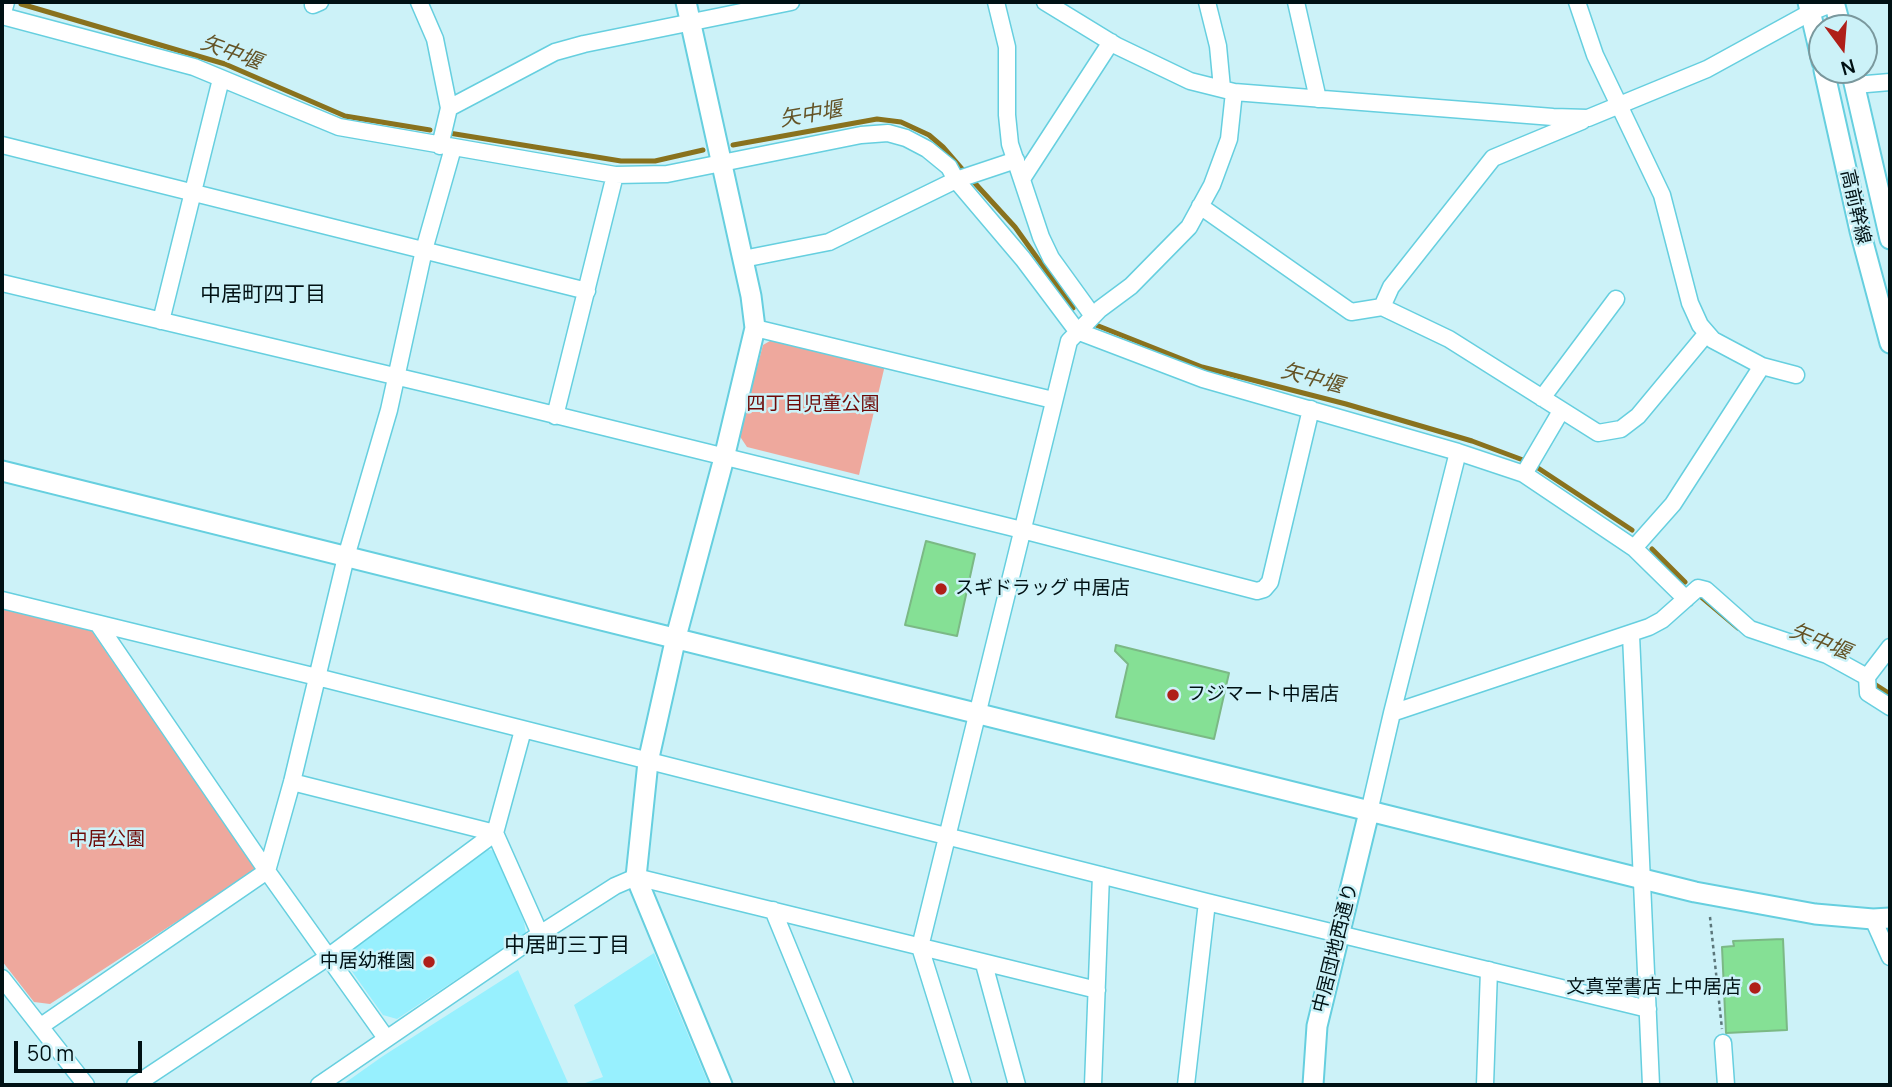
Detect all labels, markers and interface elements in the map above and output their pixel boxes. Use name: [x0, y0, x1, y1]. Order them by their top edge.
north arrow: [1808, 14, 1878, 84]
water label: 矢中堰: [197, 30, 265, 76]
text: N: [1838, 53, 1858, 82]
water label: 矢中堰: [778, 97, 844, 133]
street label: 高前幹線: [1835, 167, 1875, 247]
district label: 中居町四丁目: [200, 282, 326, 308]
water label: 矢中堰: [1278, 359, 1346, 399]
park label: 四丁目児童公園: [747, 394, 879, 416]
place label: スギドラッグ 中居店: [955, 578, 1130, 600]
marker: スギドラッグ 中居店: [933, 581, 949, 597]
water label: 矢中堰: [1786, 619, 1854, 665]
place label: フジマート中居店: [1187, 684, 1339, 706]
marker: フジマート中居店: [1165, 687, 1181, 703]
park label: 中居公園: [69, 829, 145, 851]
street label: 中居団地西通り: [1309, 881, 1363, 1015]
district label: 中居町三丁目: [504, 933, 630, 959]
place label: 中居幼稚園: [320, 951, 415, 973]
marker: 中居幼稚園: [421, 954, 437, 970]
place label: 文真堂書店 上中居店: [1566, 977, 1741, 999]
marker: 文真堂書店 上中居店: [1747, 980, 1763, 996]
scale bar: [18, 1028, 145, 1072]
text: 50 m: [27, 1039, 74, 1067]

